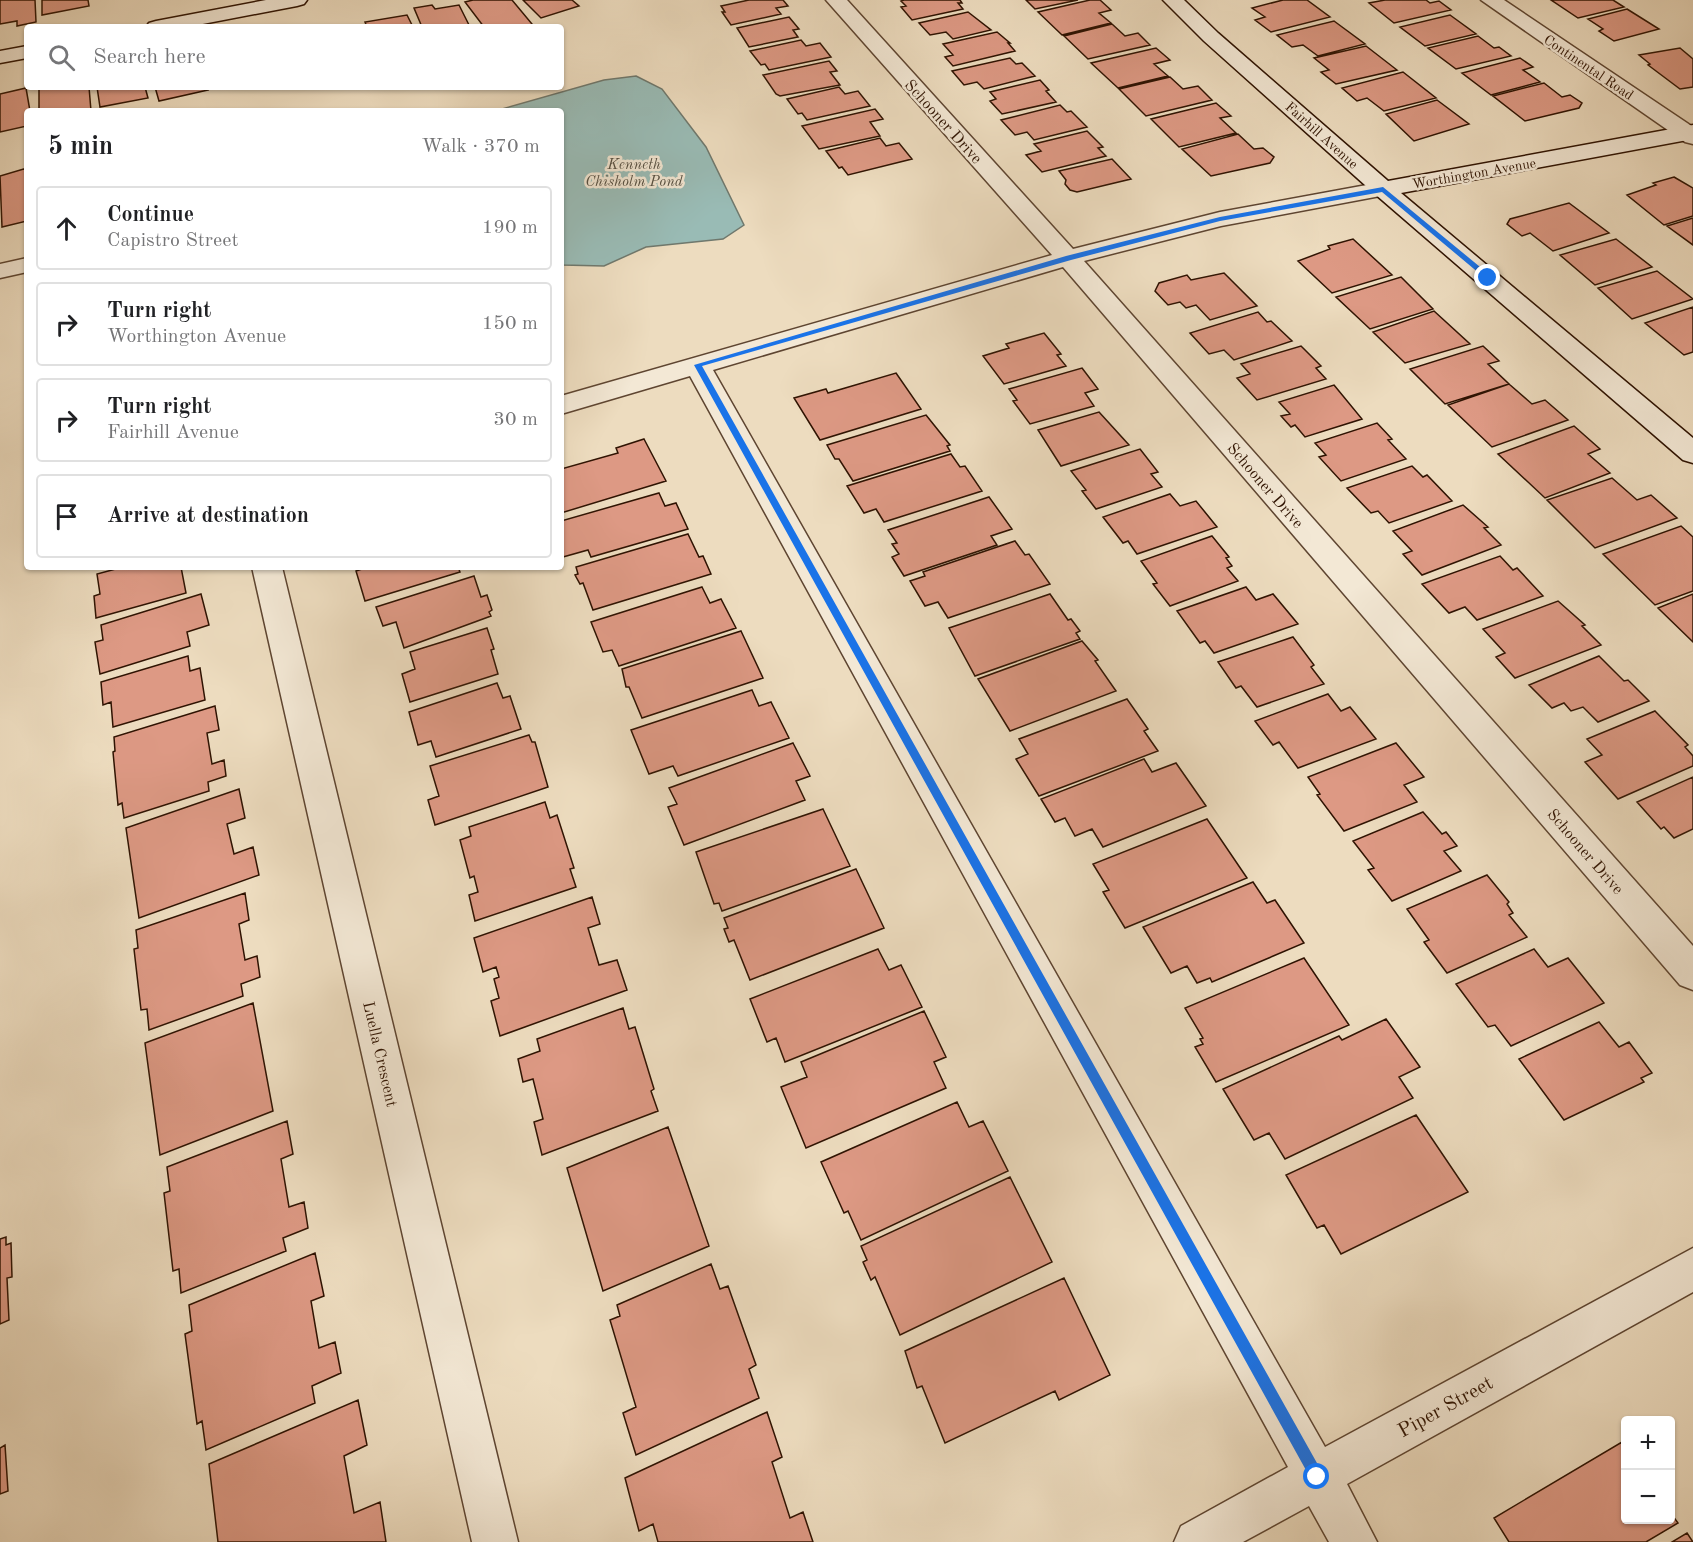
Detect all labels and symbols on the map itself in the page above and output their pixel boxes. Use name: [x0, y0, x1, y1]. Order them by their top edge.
street label: Continental Road: [1541, 33, 1636, 103]
street label: Schooner Drive: [901, 77, 984, 167]
street label: Fairhill Avenue: [1282, 100, 1360, 172]
street label: Worthington Avenue: [1411, 156, 1537, 192]
water label: Kenneth Chisholm Pond: [585, 158, 684, 190]
route end: [1474, 264, 1500, 290]
street label: Schooner Drive: [1223, 441, 1306, 532]
street label: Schooner Drive: [1543, 807, 1626, 898]
street label: Luella Crescent: [359, 1000, 399, 1109]
street label: Piper Street: [1395, 1373, 1497, 1442]
route start: [1303, 1463, 1329, 1489]

